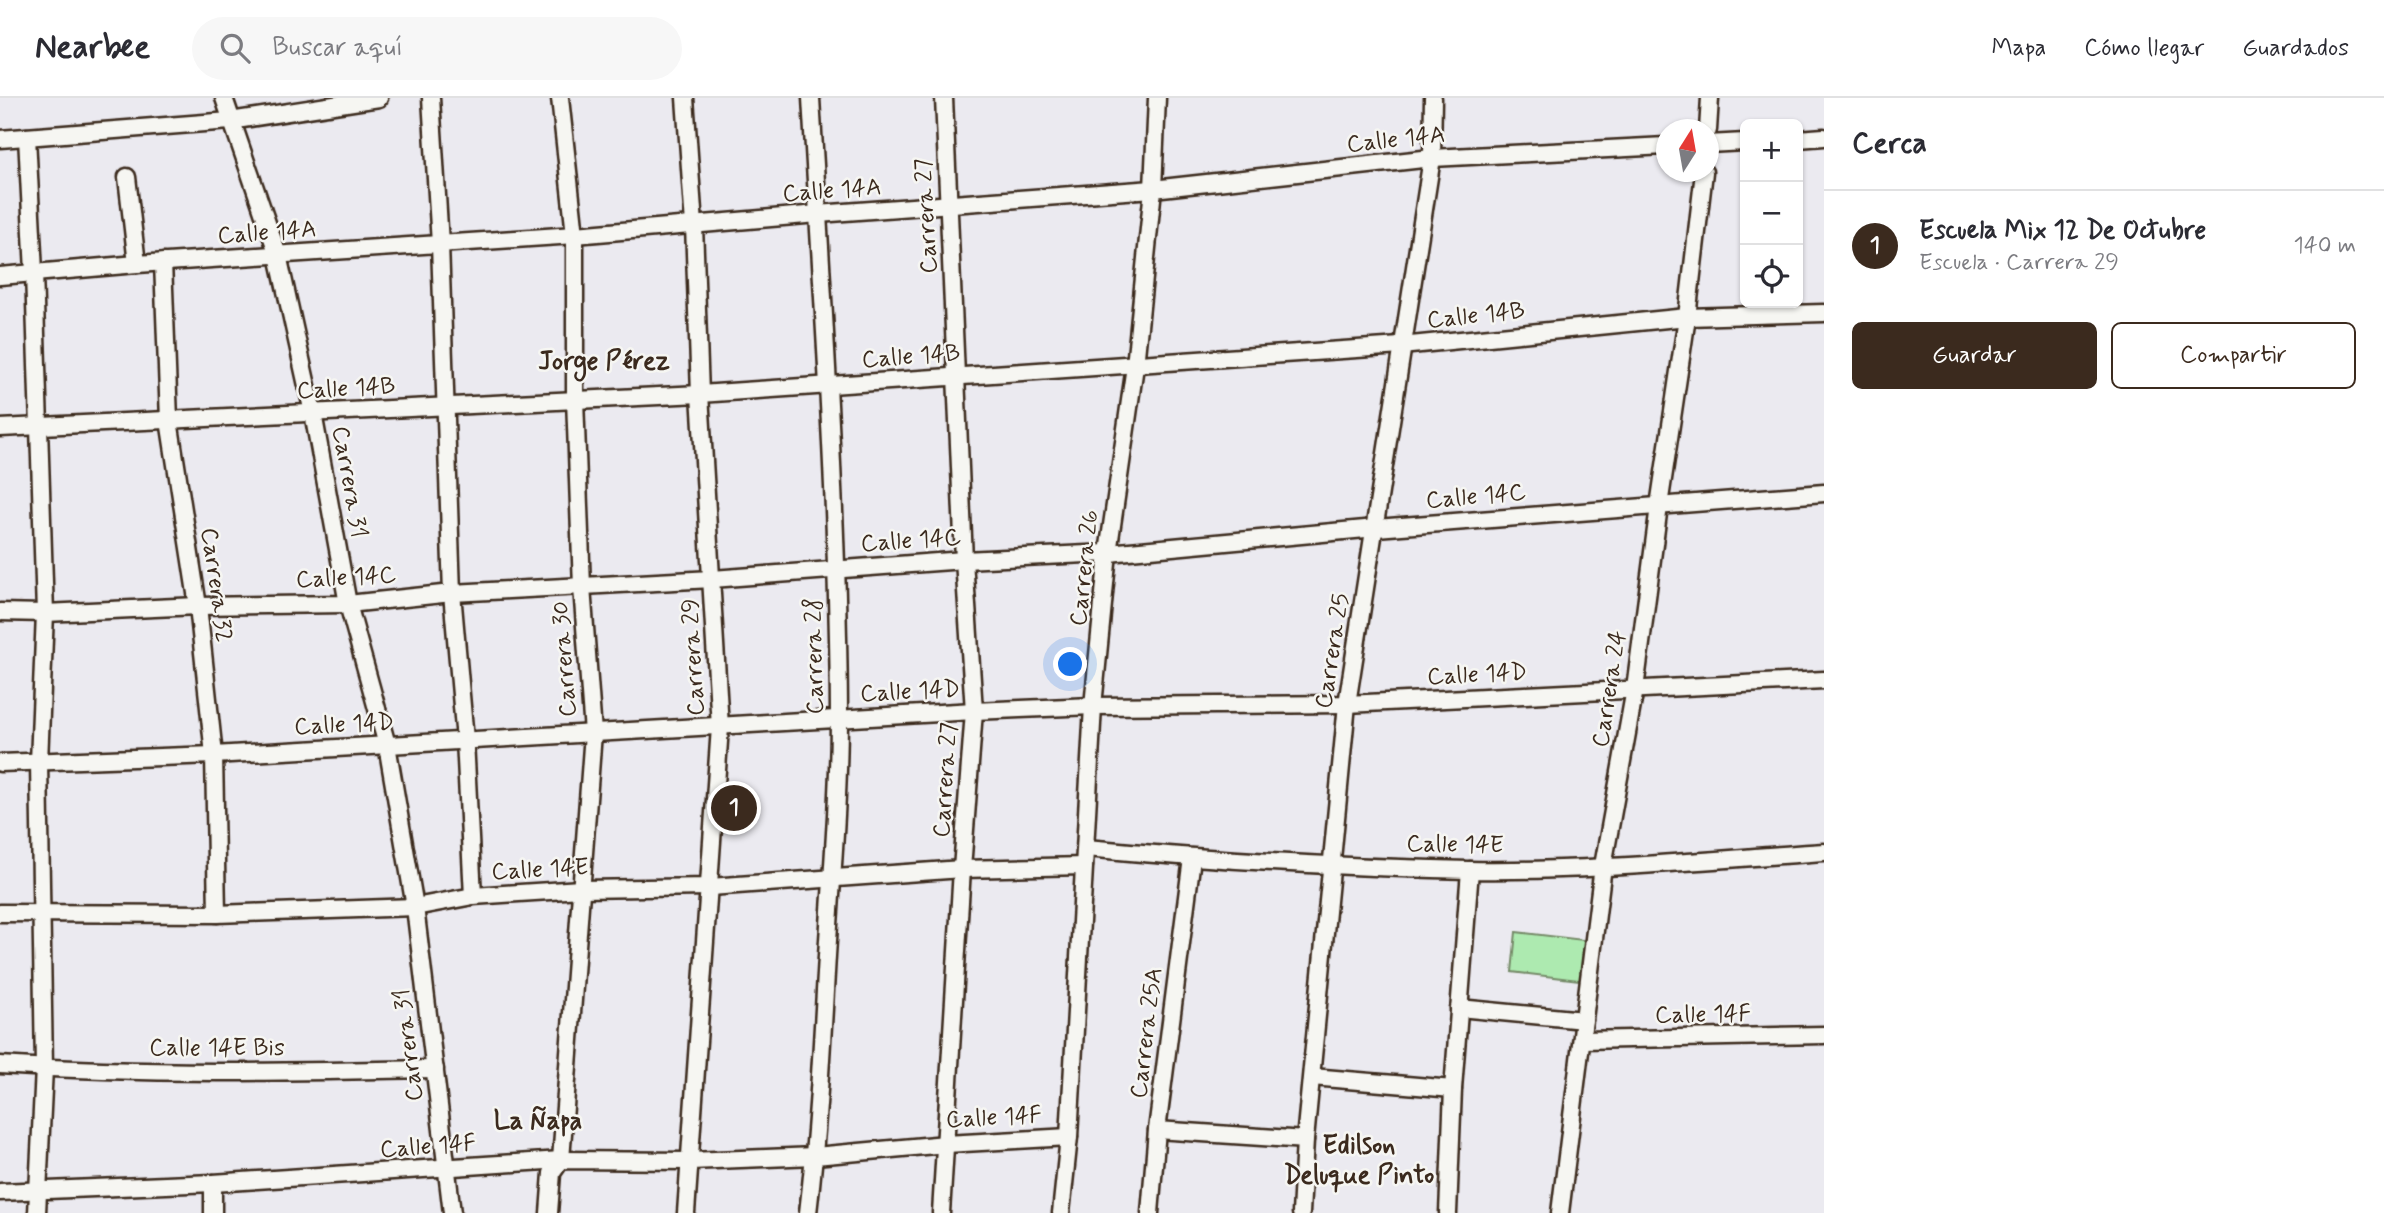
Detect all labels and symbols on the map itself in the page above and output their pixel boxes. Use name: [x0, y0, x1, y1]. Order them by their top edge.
street label: Calle 14A: [1345, 119, 1447, 161]
north arrow: [1656, 119, 1719, 182]
street label: Carrera 27: [908, 158, 946, 274]
street label: Calle 14A: [782, 172, 882, 210]
street label: Calle 14A: [217, 214, 317, 252]
street label: Calle 14B: [1425, 295, 1527, 337]
street label: Calle 14B: [861, 338, 961, 376]
district label: Jorge Pérez: [538, 345, 670, 382]
street label: Calle 14B: [296, 371, 396, 407]
street label: Carrera 31: [324, 424, 374, 540]
street label: Calle 14C: [1425, 477, 1527, 517]
street label: Carrera 26: [1063, 508, 1107, 628]
street label: Calle 14C: [860, 522, 962, 560]
street label: Carrera 32: [193, 526, 239, 644]
street label: Calle 14C: [295, 560, 397, 596]
street label: Carrera 25: [1309, 591, 1357, 711]
street label: Carrera 29: [675, 597, 713, 717]
street label: Carrera 28: [798, 597, 832, 715]
street label: Carrera 30: [545, 600, 585, 718]
street label: Carrera 24: [1585, 628, 1635, 750]
your location: [1053, 647, 1087, 681]
street label: Calle 14D: [1426, 657, 1528, 693]
street label: Calle 14D: [859, 674, 961, 710]
street label: Calle 14D: [293, 707, 395, 743]
street label: Carrera 27: [927, 721, 965, 839]
pin: 1: [711, 782, 757, 834]
street label: Calle 14E: [1406, 829, 1504, 861]
street label: Calle 14E: [491, 852, 589, 888]
street label: Carrera 25A: [1124, 966, 1170, 1100]
street label: Carrera 31: [387, 987, 431, 1103]
street label: Calle 14F: [1655, 999, 1751, 1031]
street label: Calle 14E Bis: [149, 1033, 285, 1064]
street label: Calle 14F: [945, 1100, 1043, 1136]
district label: La Ñapa: [494, 1105, 582, 1139]
street label: Calle 14F: [379, 1128, 477, 1166]
district label: Edilson Deluque Pinto: [1284, 1129, 1434, 1193]

